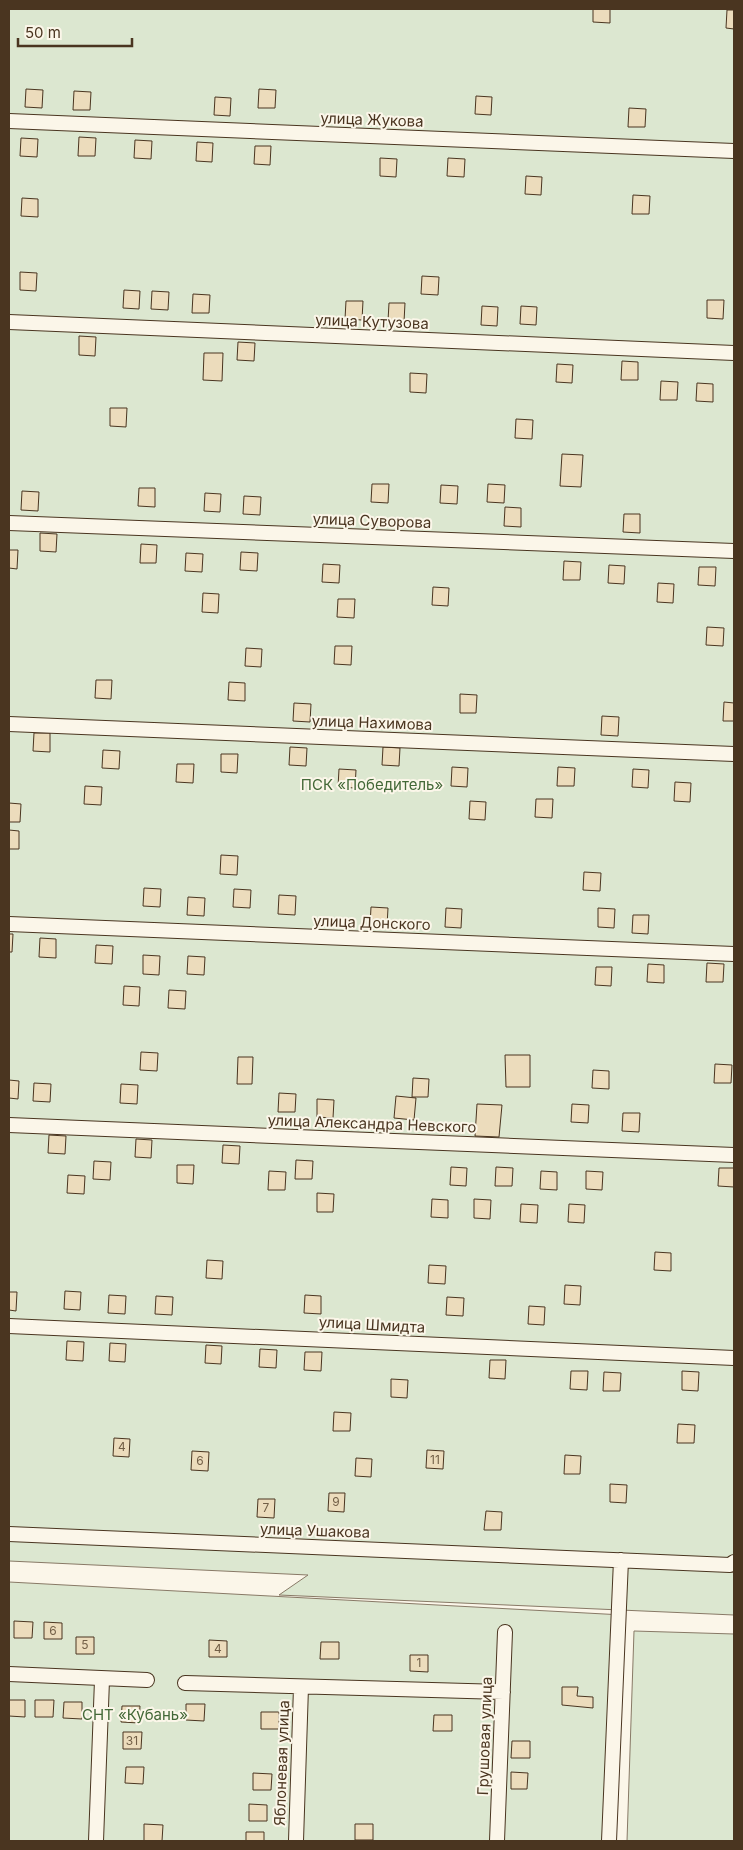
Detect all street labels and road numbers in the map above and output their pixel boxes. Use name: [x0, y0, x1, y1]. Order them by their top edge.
street label: улица Жукова: [320, 108, 424, 131]
street label: улица Кутузова: [315, 310, 429, 333]
street label: улица Суворова: [312, 509, 432, 532]
street label: улица Нахимова: [311, 711, 433, 734]
street label: улица Донского: [313, 911, 431, 934]
street label: улица Александра Невского: [267, 1110, 477, 1137]
street label: улица Шмидта: [318, 1312, 426, 1337]
street label: улица Ушакова: [260, 1519, 370, 1542]
street label: Грушовая улица: [473, 1676, 496, 1796]
street label: Яблоневая улица: [270, 1700, 293, 1826]

